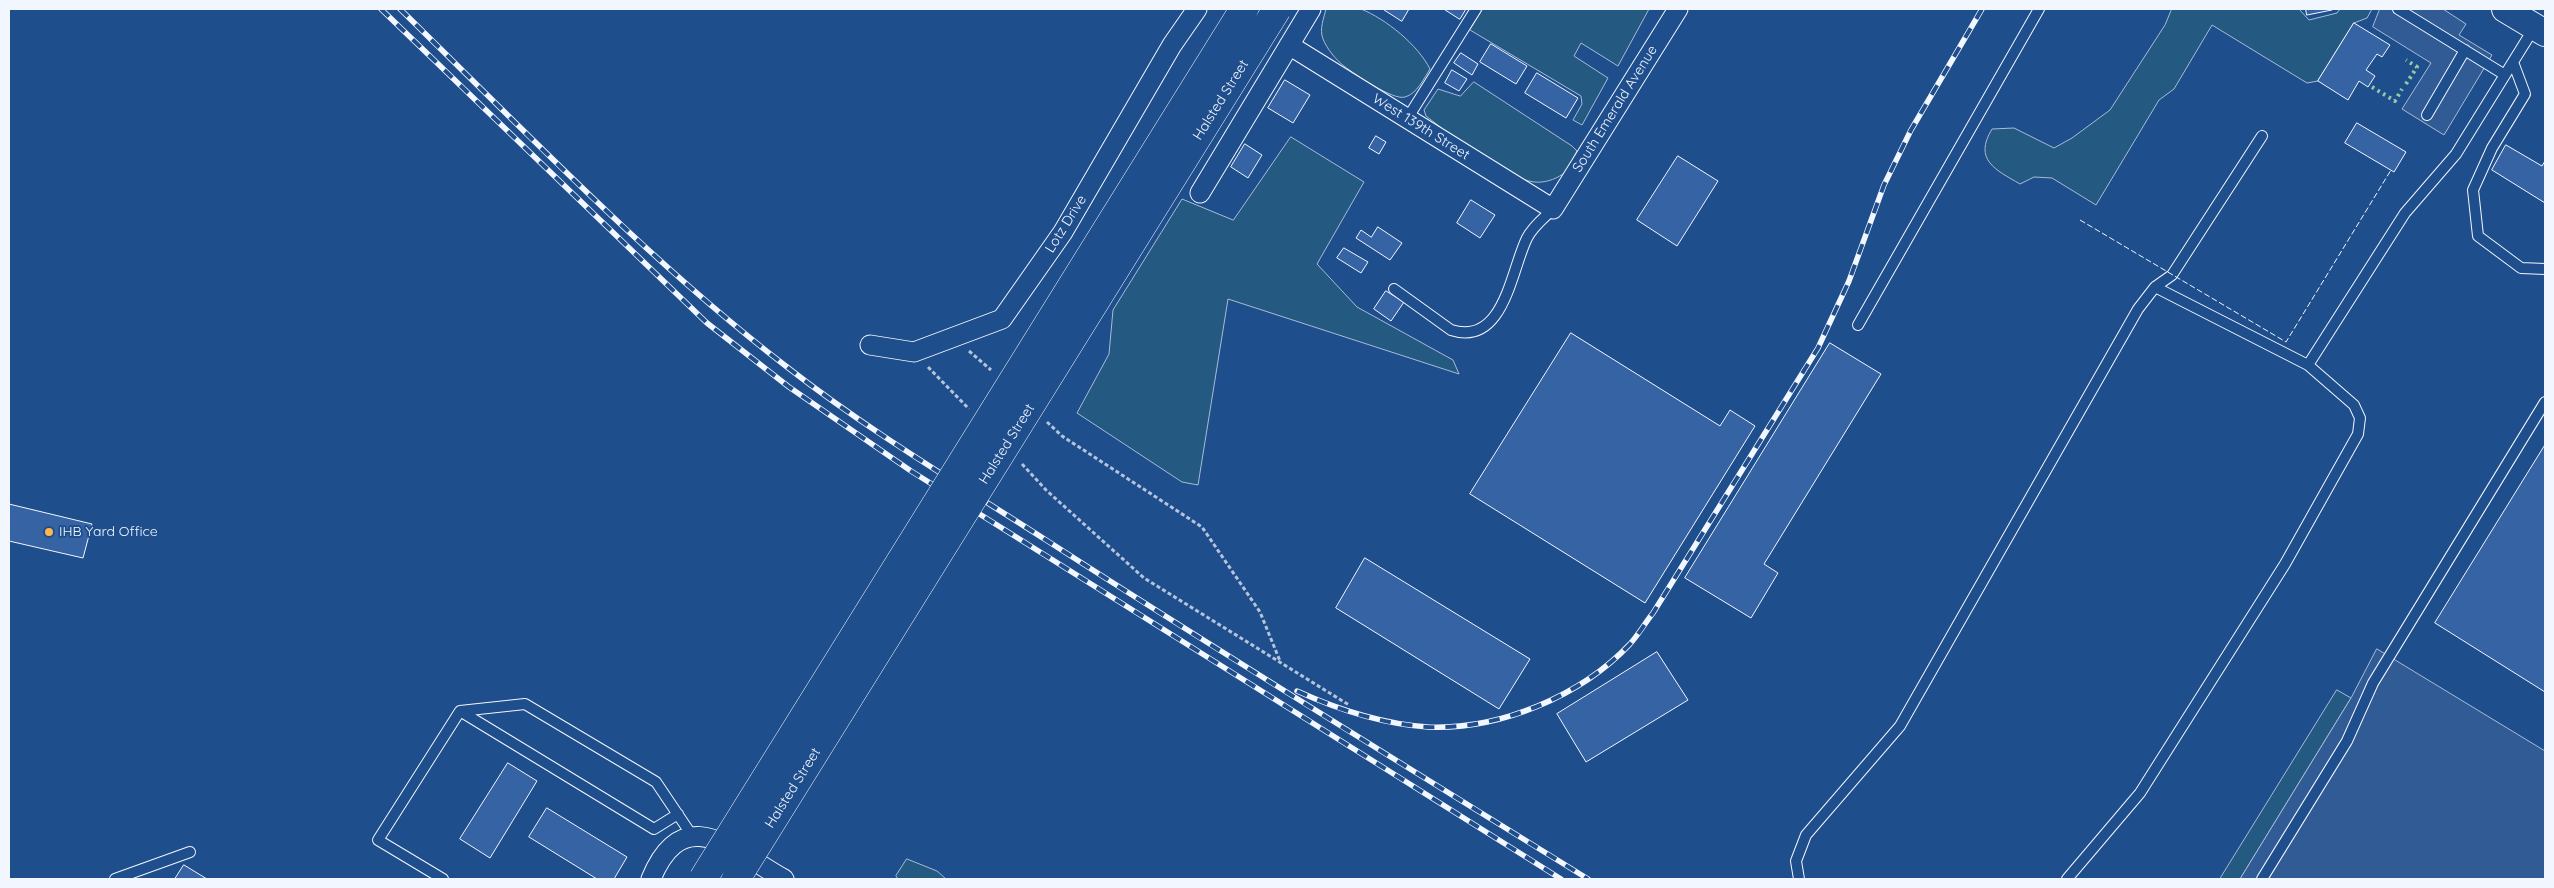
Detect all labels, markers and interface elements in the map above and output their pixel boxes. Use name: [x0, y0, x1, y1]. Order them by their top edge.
street label: South Emerald Avenue: [1569, 42, 1661, 176]
street label: Halsted Street: [1190, 57, 1252, 143]
street label: West 139th Street: [1369, 90, 1473, 164]
street label: Lotz Drive: [1042, 192, 1090, 256]
street label: Halsted Street: [976, 401, 1038, 487]
place label: IHB Yard Office: [59, 524, 158, 540]
marker: IHB Yard Office: [43, 526, 55, 538]
street label: Halsted Street: [762, 745, 824, 831]

